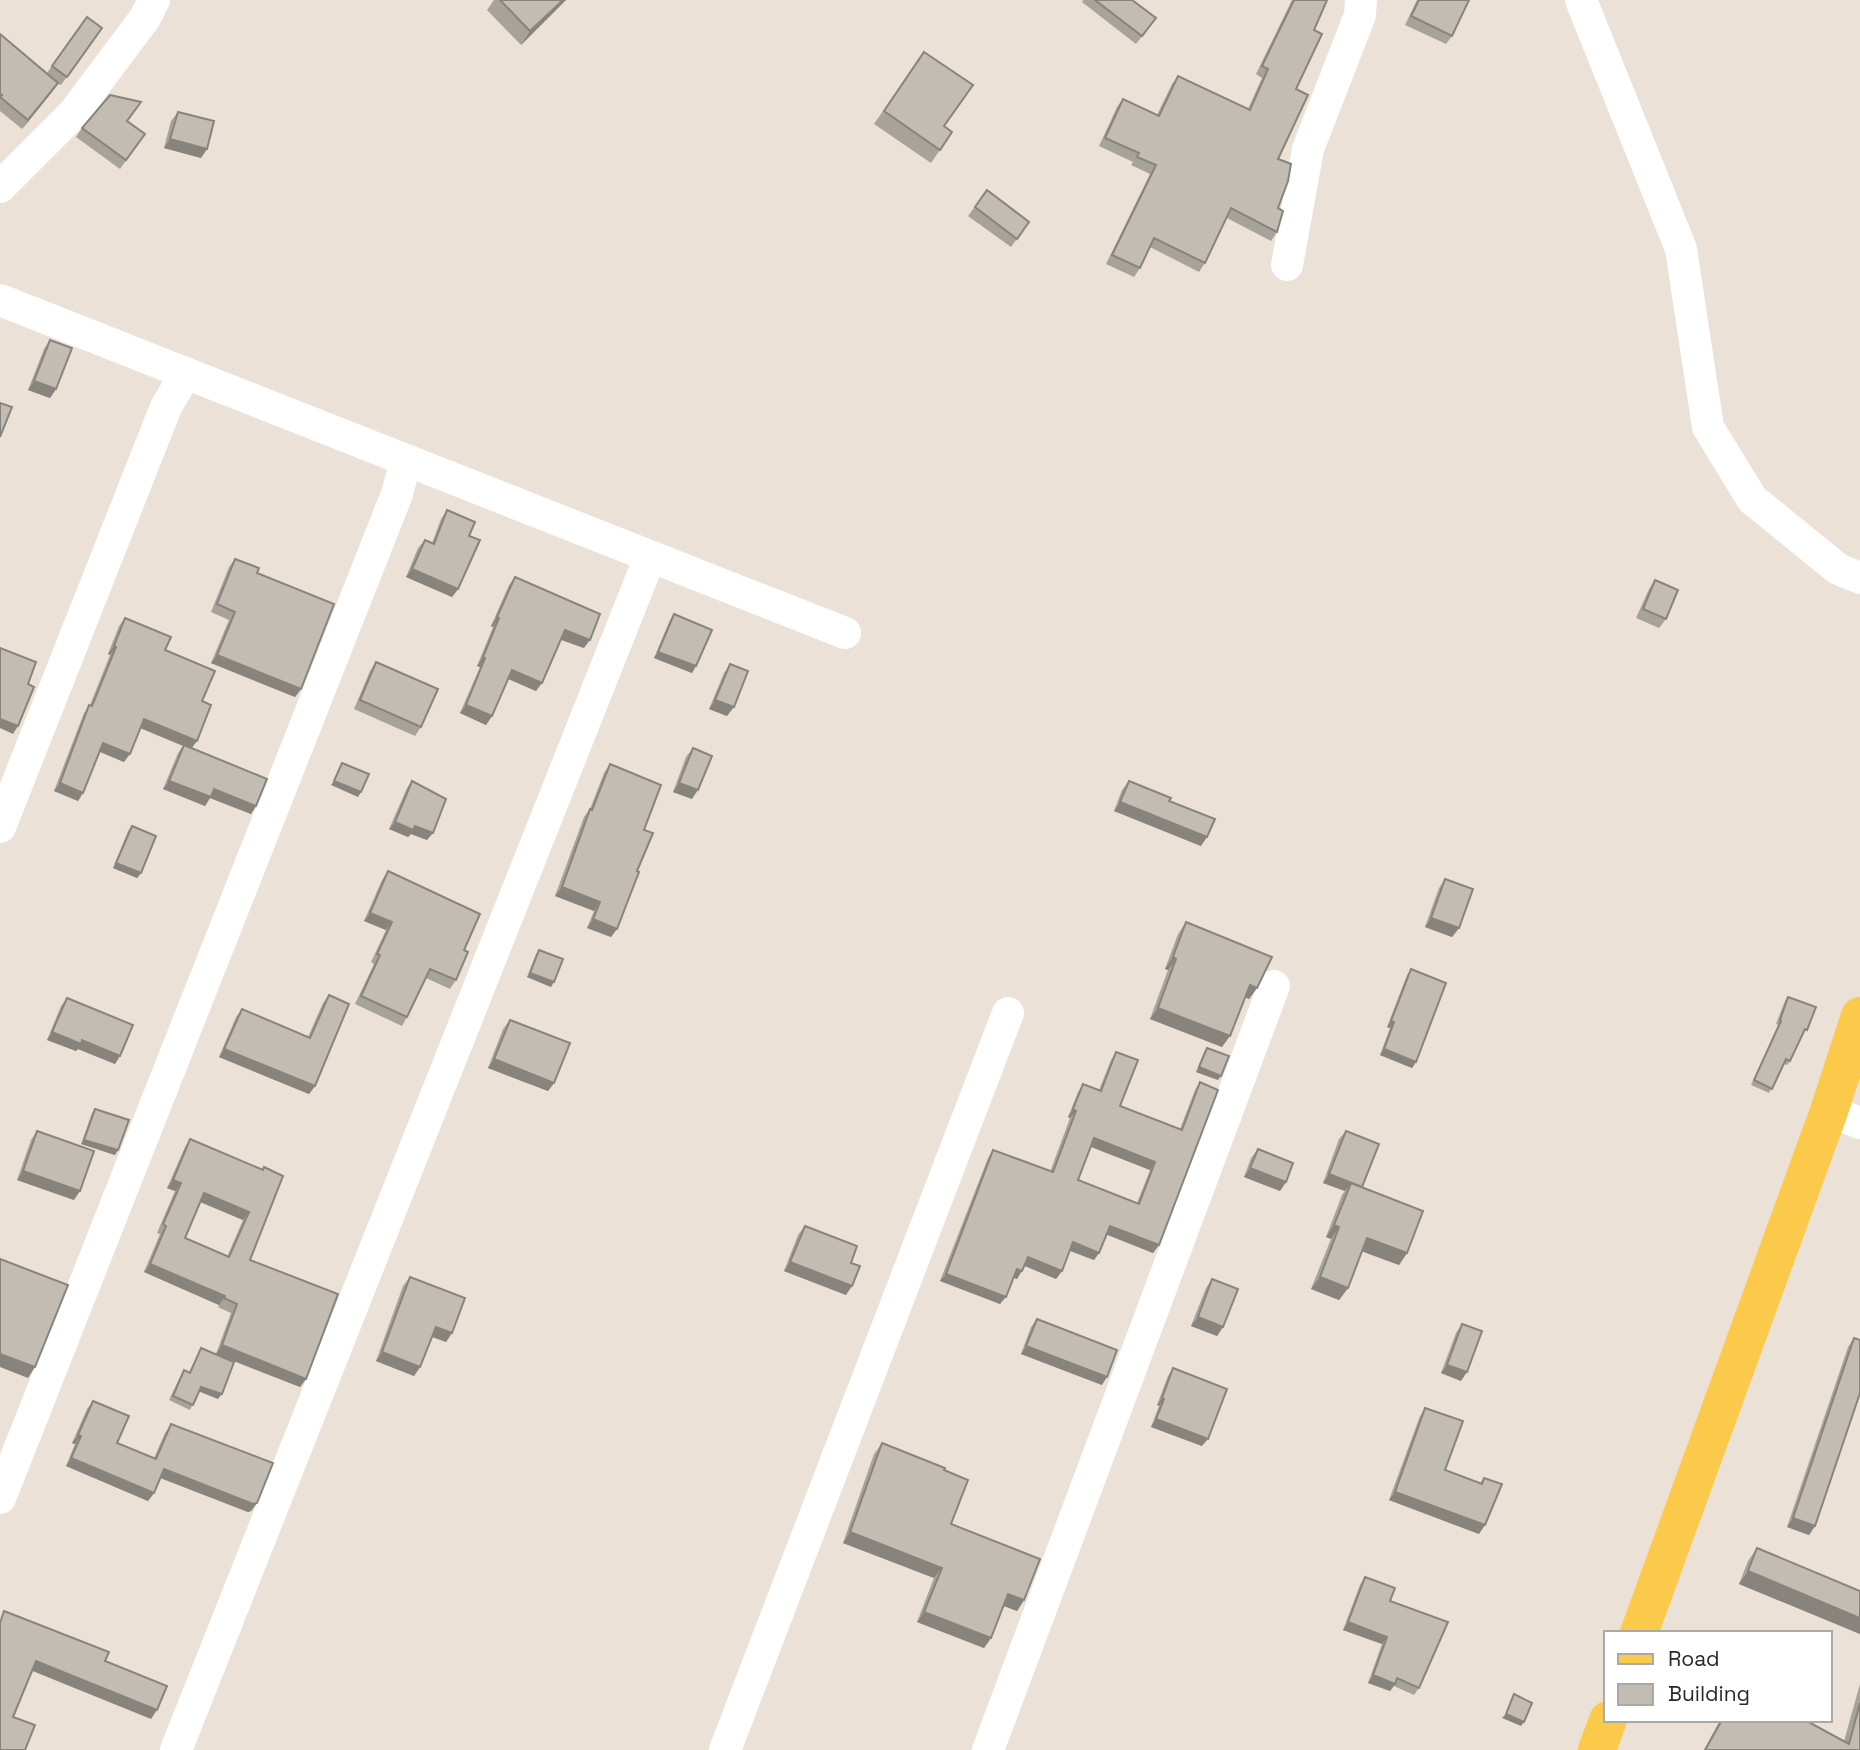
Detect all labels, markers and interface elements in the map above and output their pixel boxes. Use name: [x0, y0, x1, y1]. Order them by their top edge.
legend: [1604, 1631, 1832, 1722]
text: Road: [1668, 1645, 1720, 1672]
text: Building: [1668, 1680, 1750, 1707]

